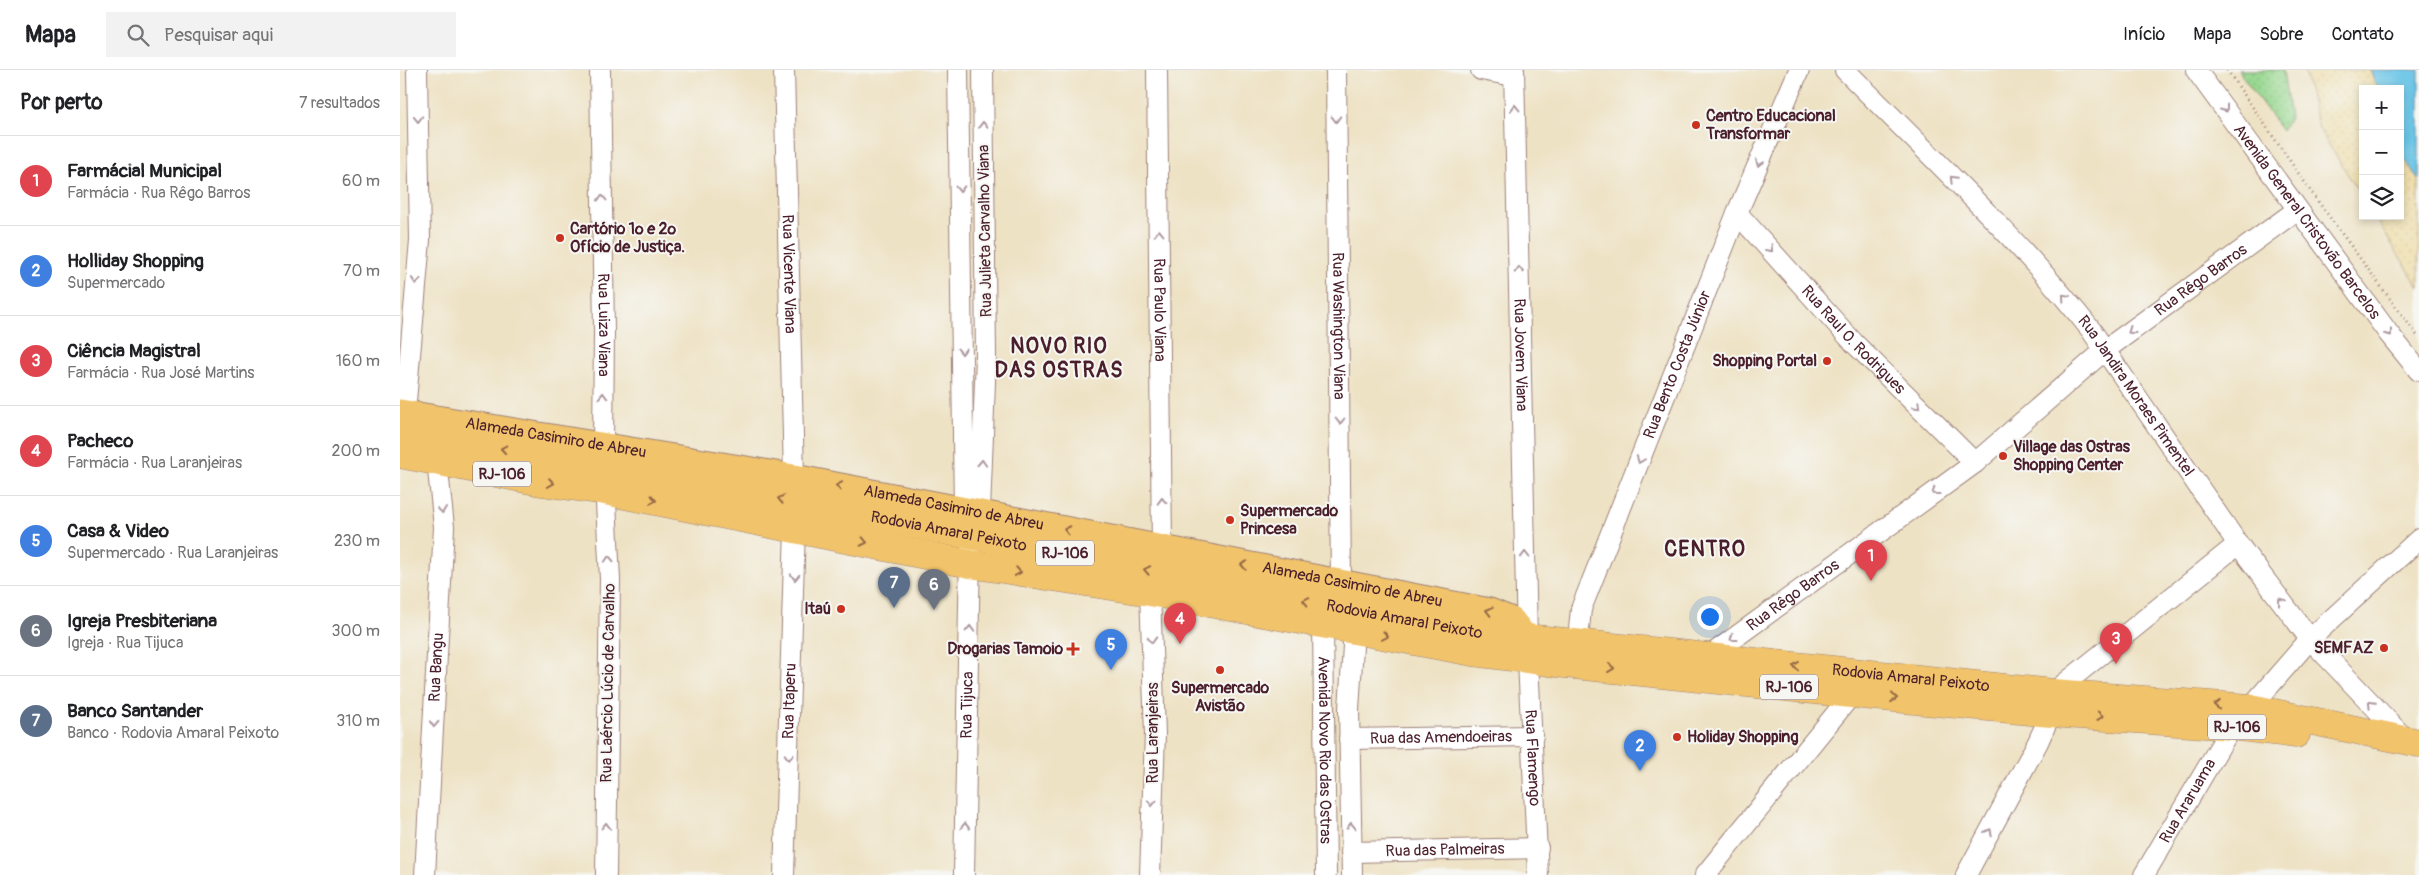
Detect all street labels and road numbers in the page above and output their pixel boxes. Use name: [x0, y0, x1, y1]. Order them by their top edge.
street label: Avenida General Cristovão Barcelos: [2229, 120, 2385, 323]
street label: Rua Julieta Carvalho Viana: [973, 144, 997, 318]
street label: Rua Vicente Viana: [778, 214, 800, 334]
street label: Rua Rêgo Barros: [2151, 240, 2251, 320]
street label: Rua Washington Viana: [1328, 252, 1349, 400]
street label: Rua Paulo Viana: [1149, 258, 1170, 362]
street label: Rua Luiza Viana: [593, 273, 614, 377]
street label: Rua Raul O. Rodrigues: [1797, 281, 1910, 398]
street label: Rua Bento Costa Júnior: [1639, 287, 1716, 442]
street label: Rua Jovem Viana: [1509, 298, 1532, 412]
street label: Rua Jandira Moraes Pimentel: [2073, 311, 2199, 480]
street label: Alameda Casimiro de Abreu: [464, 413, 648, 462]
road number: RJ-106: [473, 462, 531, 486]
street label: Alameda Casimiro de Abreu: [862, 481, 1046, 535]
street label: Rodovia Amaral Peixoto: [869, 507, 1029, 556]
road number: RJ-106: [1036, 540, 1094, 566]
street label: Rua Rêgo Barros: [1743, 555, 1843, 636]
street label: Alameda Casimiro de Abreu: [1261, 557, 1444, 612]
street label: Rua Laércio Lúcio de Carvalho: [596, 583, 620, 783]
street label: Rodovia Amaral Peixoto: [1325, 595, 1485, 644]
street label: Rua Bangu: [424, 632, 448, 703]
street label: Avenida Novo Rio das Ostras: [1313, 656, 1336, 844]
street label: Rodovia Amaral Peixoto: [1831, 660, 1991, 696]
street label: Rua Itaperu: [778, 663, 801, 739]
street label: Rua Tijuca: [957, 671, 978, 739]
road number: RJ-106: [1760, 674, 1818, 700]
street label: Rua Laranjeiras: [1143, 682, 1163, 784]
street label: Rua Flamengo: [1520, 709, 1545, 807]
road number: RJ-106: [2208, 714, 2266, 740]
street label: Rua das Amendoeiras: [1370, 726, 1512, 749]
street label: Rua Araruama: [2155, 755, 2220, 847]
street label: Rua das Palmeiras: [1385, 839, 1505, 861]

